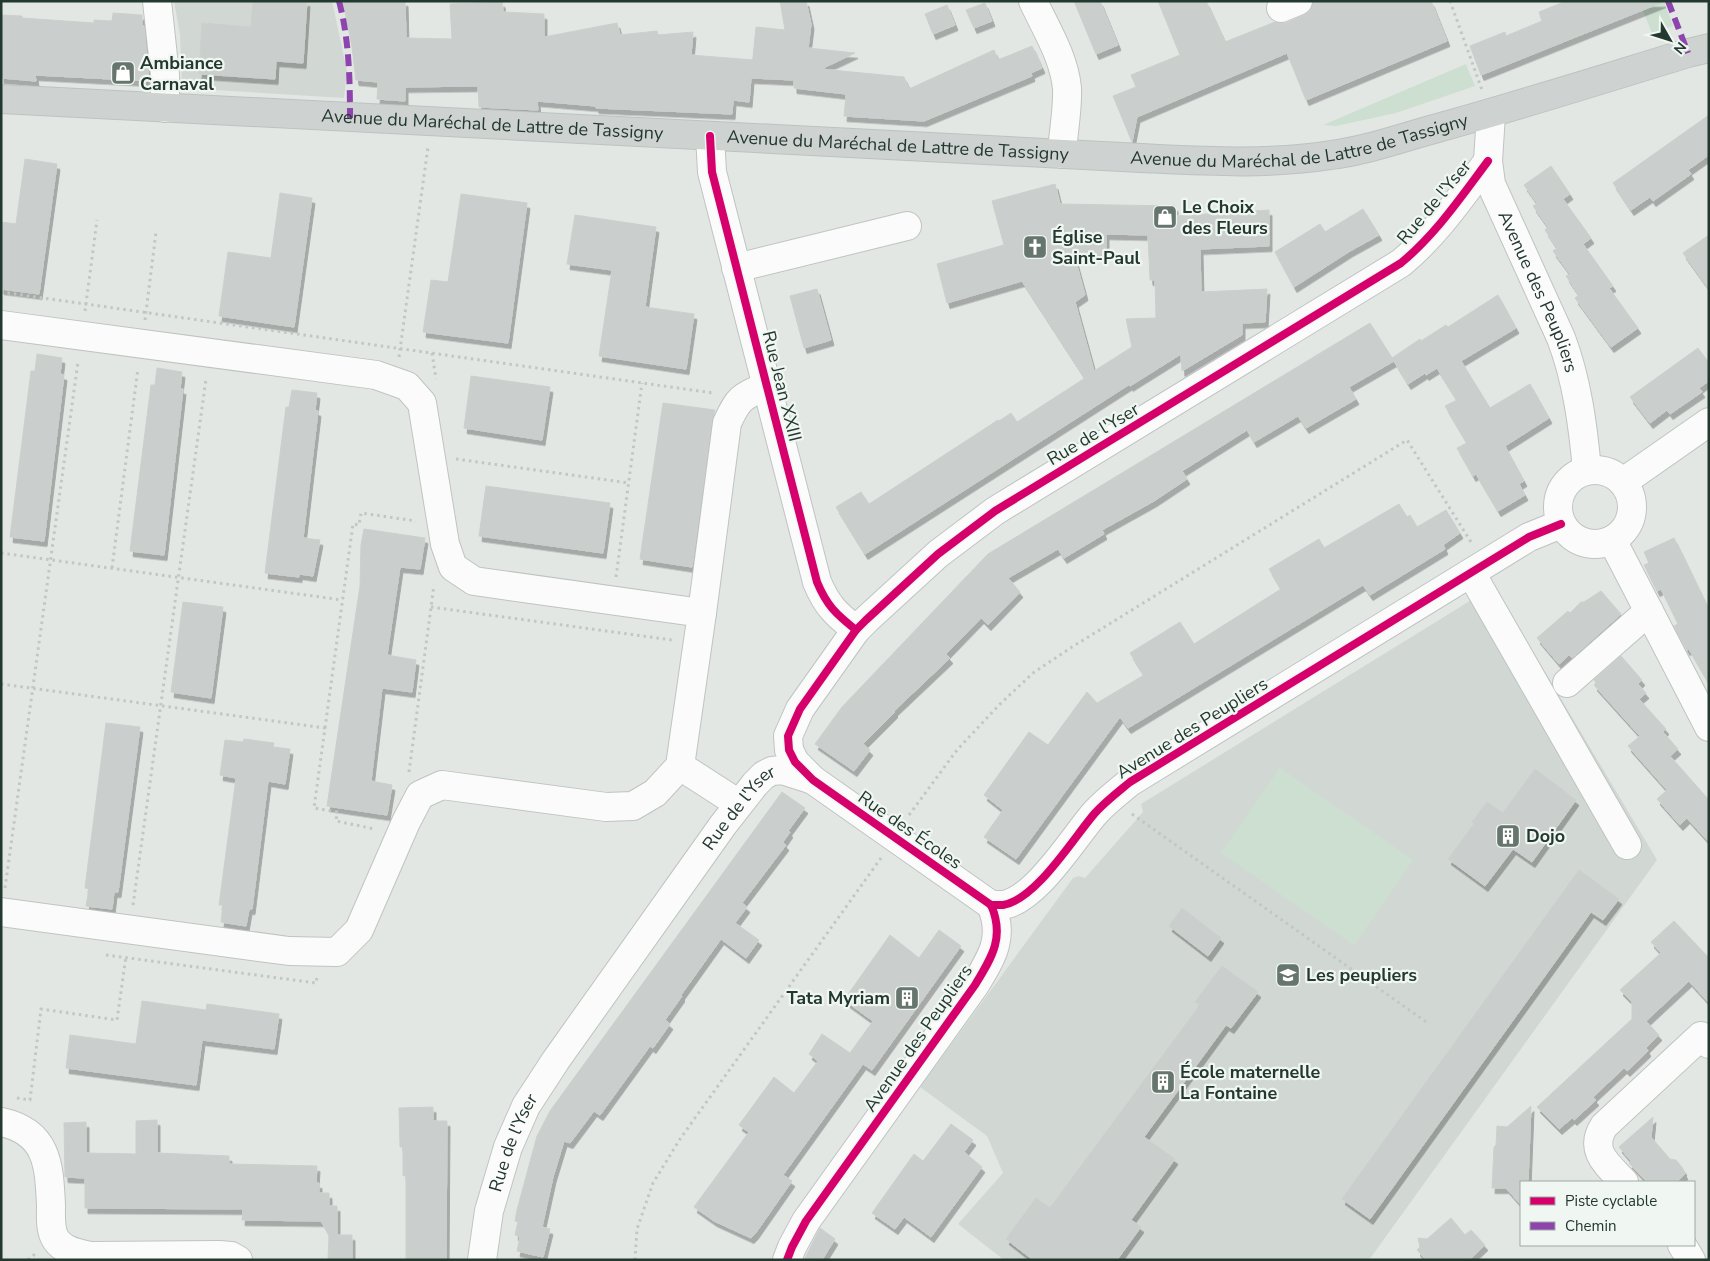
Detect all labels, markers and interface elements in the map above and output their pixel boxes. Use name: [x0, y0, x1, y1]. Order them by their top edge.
north arrow: [1645, 15, 1695, 65]
text: N: [1669, 38, 1690, 58]
place label: Ambiance Carnaval: [140, 51, 223, 96]
shop icon: Ambiance Carnaval: [110, 60, 136, 86]
street label: Avenue du Maréchal de Lattre de Tassigny: [321, 104, 665, 145]
street label: Avenue du Maréchal de Lattre de Tassigny: [1130, 108, 1472, 173]
street label: Avenue du Maréchal de Lattre de Tassigny: [726, 125, 1070, 166]
street label: Rue de l'Yser: [1391, 154, 1477, 249]
place label: Le Choix des Fleurs: [1182, 195, 1268, 240]
shop icon: Le Choix des Fleurs: [1152, 204, 1178, 230]
street label: Avenue des Peupliers: [1493, 207, 1583, 375]
place label: Église Saint-Paul: [1052, 225, 1141, 270]
church icon: Église Saint-Paul: [1022, 234, 1048, 260]
street label: Rue Jean XXIII: [757, 328, 807, 444]
street label: Rue de l'Yser: [1042, 397, 1144, 471]
street label: Avenue des Peupliers: [1112, 672, 1272, 784]
street label: Rue de l'Yser: [697, 759, 780, 855]
street label: Rue des Écoles: [853, 785, 967, 875]
building icon: Dojo: [1495, 823, 1521, 849]
place label: Dojo: [1526, 824, 1565, 848]
street label: Avenue des Peupliers: [858, 960, 978, 1116]
school or university icon: Les peupliers: [1275, 962, 1301, 988]
place label: Les peupliers: [1306, 963, 1417, 987]
building icon: Tata Myriam: [894, 985, 920, 1011]
place label: Tata Myriam: [786, 986, 890, 1010]
place label: École maternelle La Fontaine: [1180, 1060, 1321, 1105]
building icon: École maternelle La Fontaine: [1150, 1069, 1176, 1095]
street label: Rue de l'Yser: [483, 1088, 543, 1195]
legend: [1520, 1181, 1695, 1246]
text: Piste cyclable: [1565, 1191, 1657, 1211]
text: Chemin: [1565, 1216, 1616, 1236]

